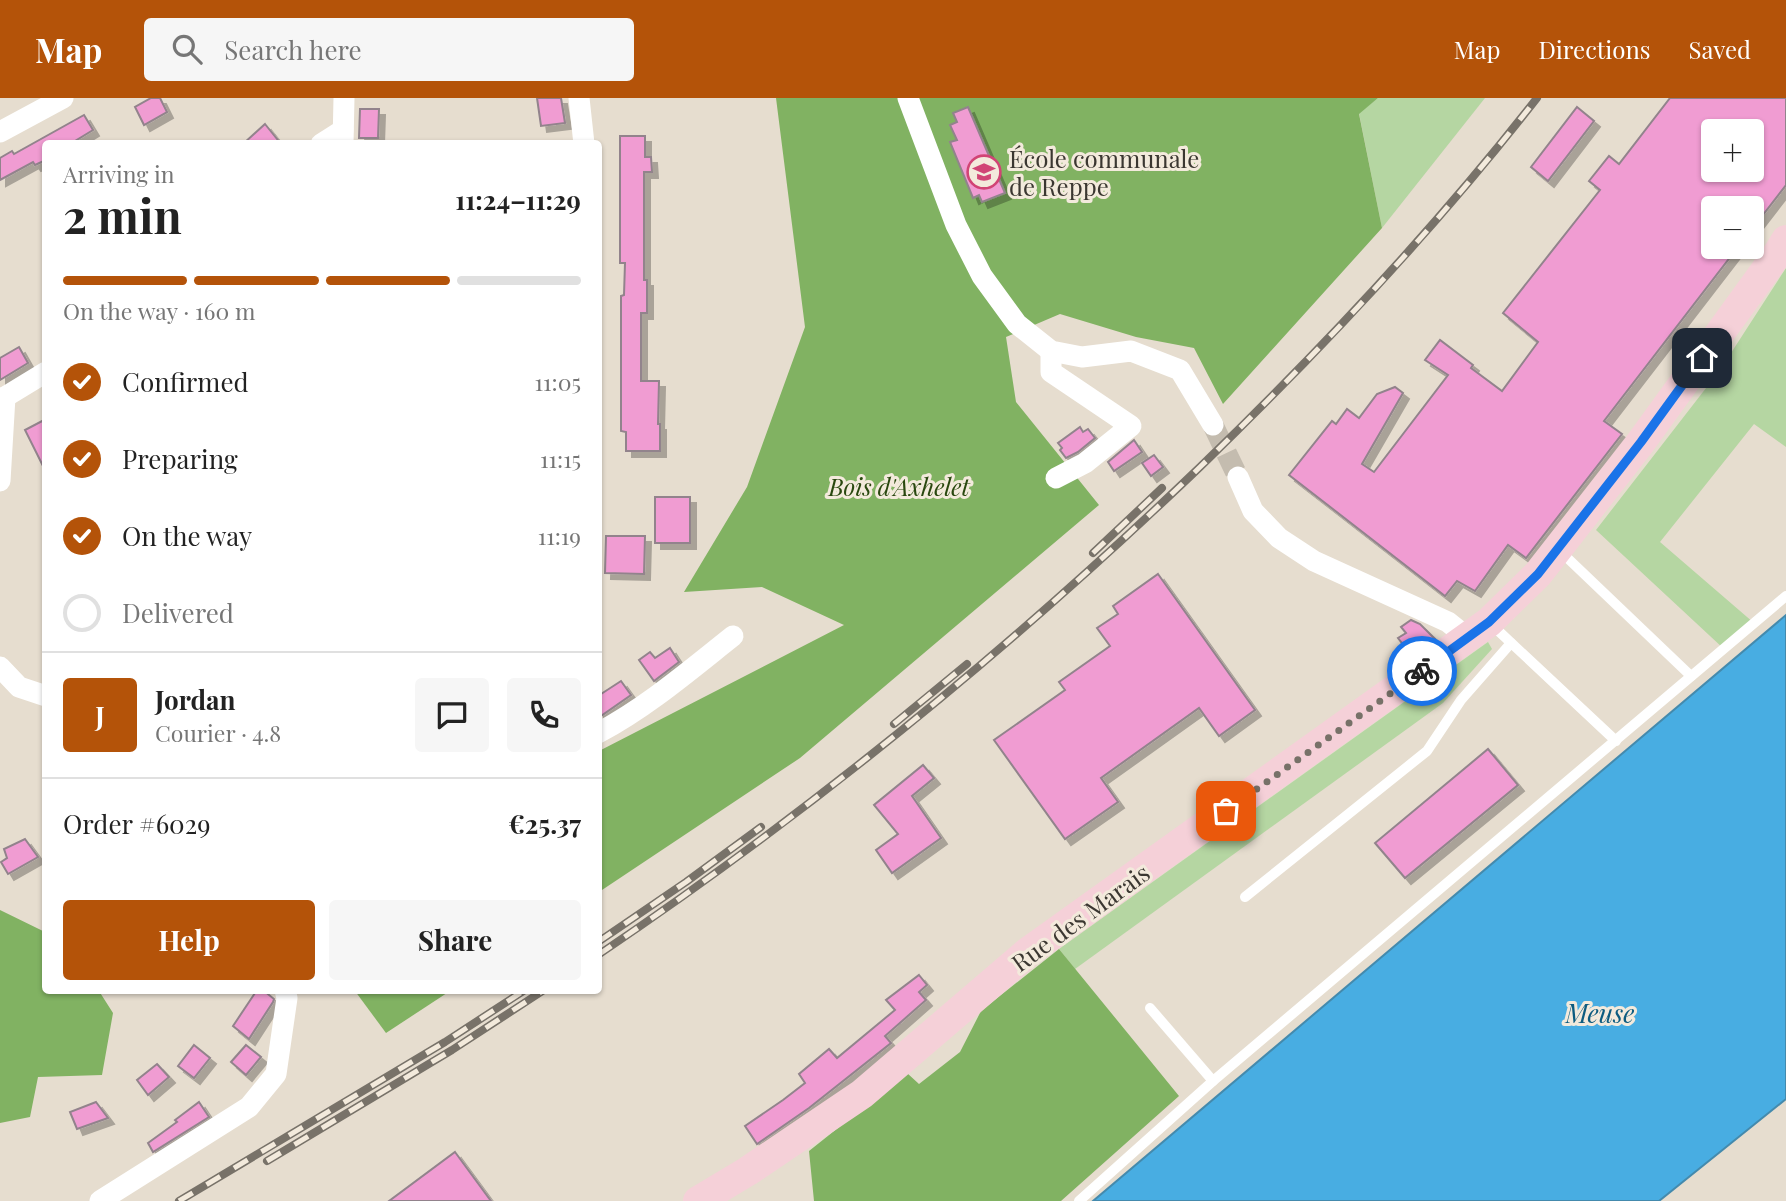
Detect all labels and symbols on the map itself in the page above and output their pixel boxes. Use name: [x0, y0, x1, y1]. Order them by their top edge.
place label: École communale de Reppe: [1009, 142, 1199, 202]
school or university icon: École communale de Reppe: [965, 153, 1003, 191]
pin: [1672, 328, 1732, 388]
park label: Bois d'Axhelet: [827, 470, 970, 502]
courier: [1387, 636, 1457, 706]
pin: [1196, 781, 1256, 841]
street label: Rue des Marais: [1004, 856, 1156, 978]
water label: Meuse: [1565, 995, 1634, 1030]

